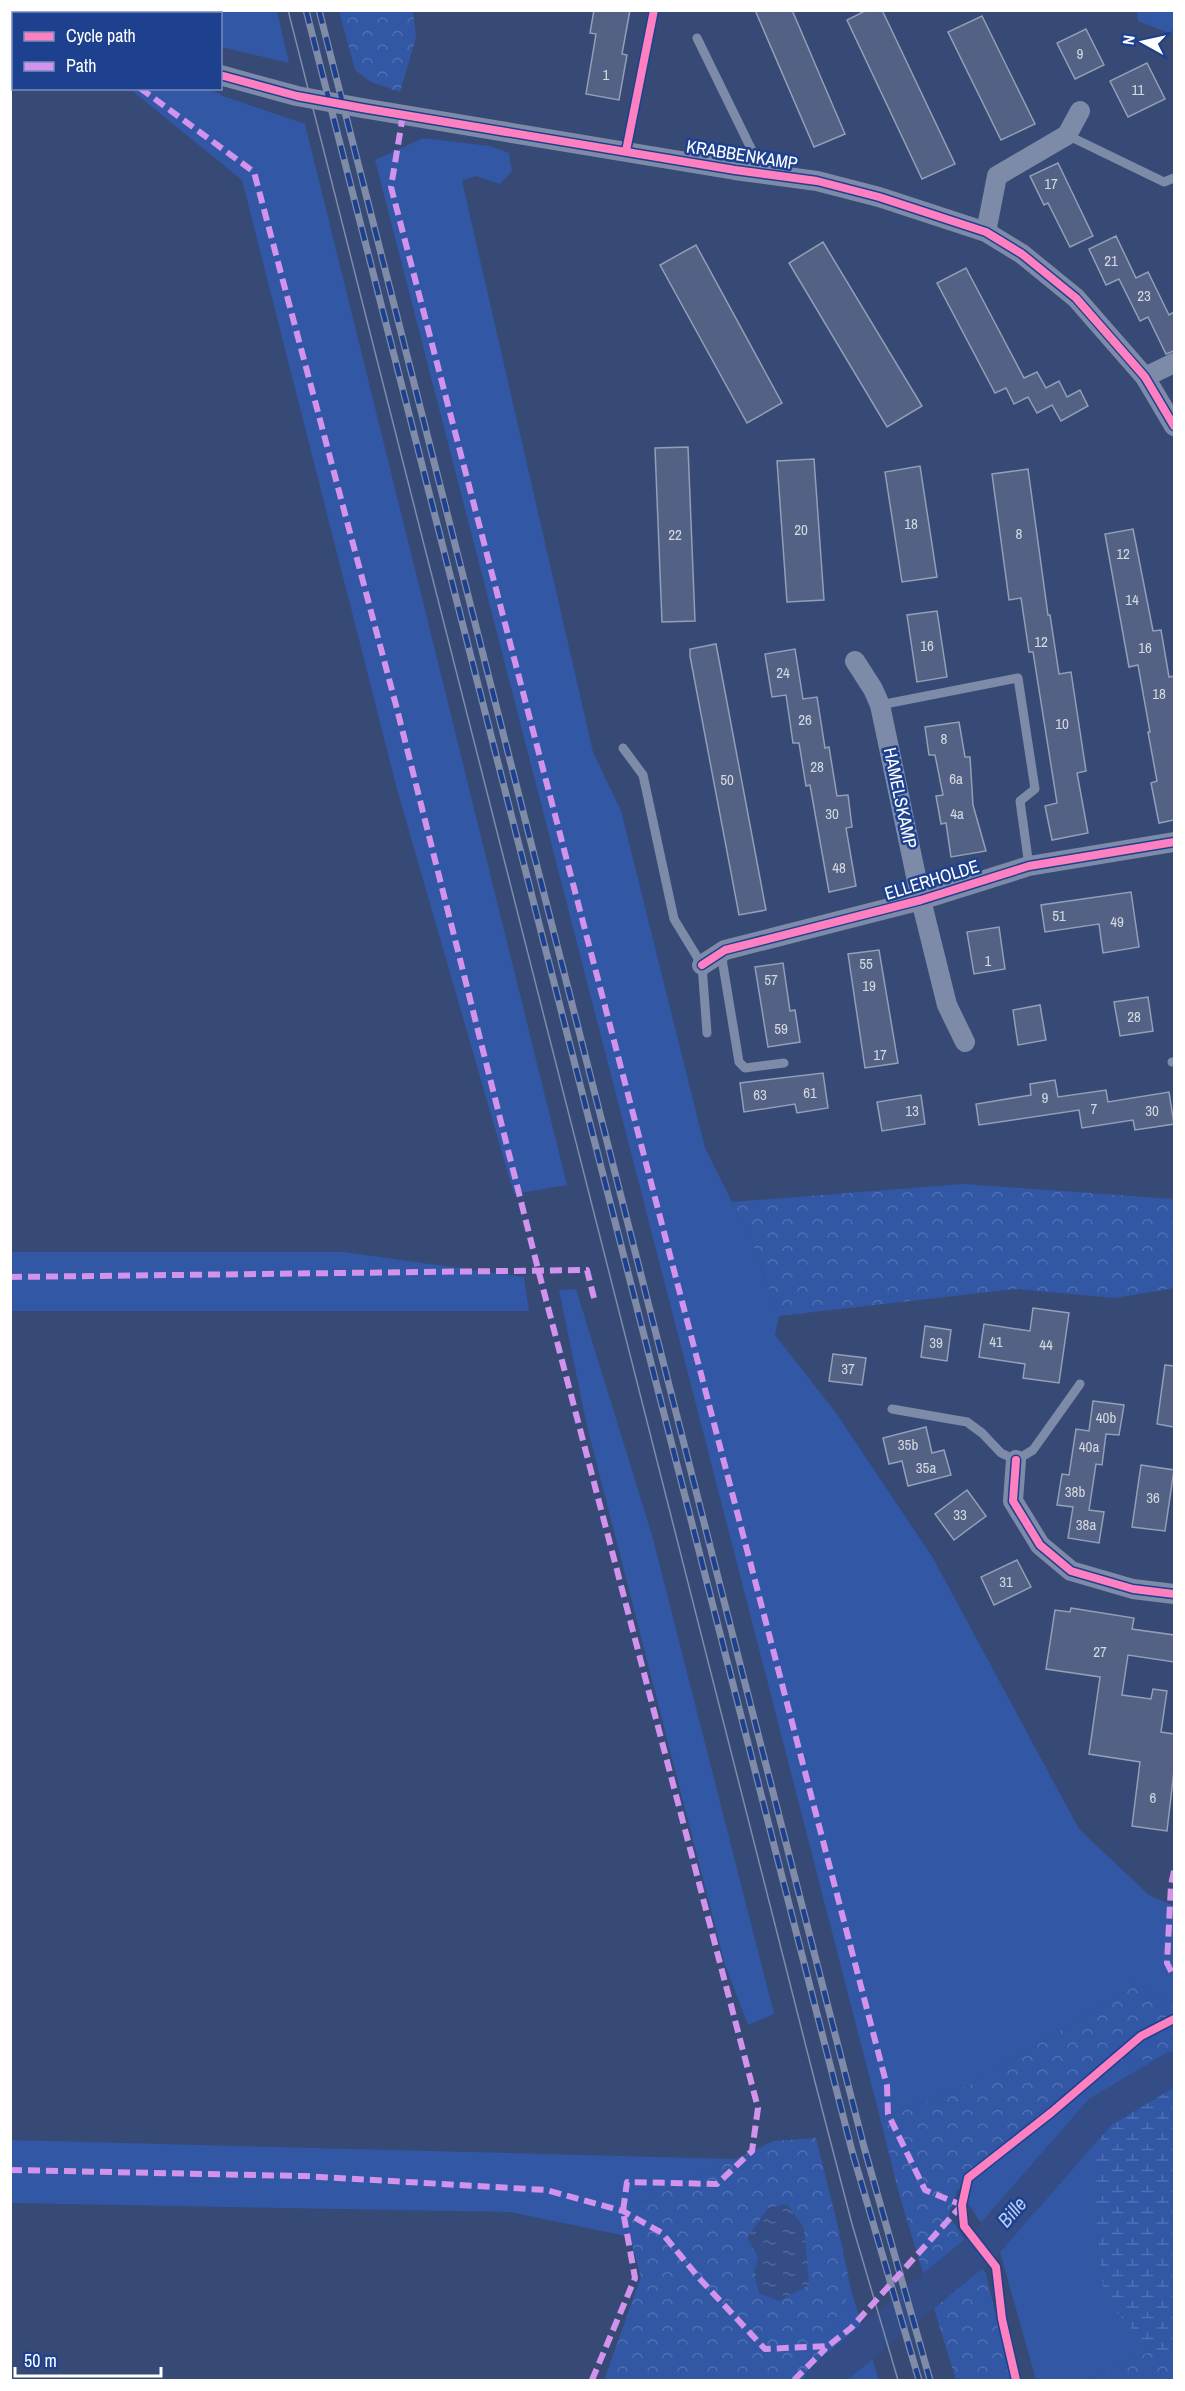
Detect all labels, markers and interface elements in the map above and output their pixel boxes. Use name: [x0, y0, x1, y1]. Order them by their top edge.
legend: [12, 12, 222, 90]
north arrow: [1113, 12, 1173, 72]
text: Cycle path: [66, 23, 136, 48]
text: N: [1117, 34, 1140, 46]
house number: 9: [1077, 43, 1084, 64]
text: Path: [66, 53, 96, 78]
house number: 1: [603, 64, 610, 85]
house number: 11: [1132, 79, 1145, 100]
street label: KRABBENKAMP: [685, 133, 800, 176]
house number: 17: [1044, 173, 1058, 194]
house number: 21: [1104, 250, 1118, 271]
house number: 23: [1137, 285, 1151, 306]
house number: 18: [904, 513, 918, 534]
house number: 20: [794, 519, 808, 540]
house number: 8: [1016, 523, 1023, 544]
house number: 22: [668, 524, 682, 545]
house number: 12: [1116, 543, 1130, 564]
house number: 14: [1125, 589, 1139, 610]
house number: 12: [1034, 631, 1048, 652]
house number: 16: [920, 635, 934, 656]
house number: 16: [1138, 637, 1152, 658]
house number: 24: [776, 662, 790, 683]
house number: 18: [1152, 683, 1166, 704]
house number: 26: [798, 709, 812, 730]
house number: 10: [1055, 713, 1069, 734]
house number: 8: [941, 728, 948, 749]
street label: HAMELSKAMP: [878, 745, 923, 851]
house number: 28: [810, 756, 824, 777]
house number: 6a: [949, 768, 963, 789]
house number: 50: [720, 769, 734, 790]
house number: 30: [825, 803, 839, 824]
house number: 4a: [950, 803, 964, 824]
street label: ELLERHOLDE: [882, 853, 982, 906]
house number: 48: [832, 857, 846, 878]
house number: 51: [1052, 905, 1066, 926]
house number: 49: [1110, 911, 1124, 932]
house number: 1: [985, 950, 992, 971]
house number: 55: [859, 953, 873, 974]
house number: 57: [764, 969, 778, 990]
house number: 19: [862, 975, 876, 996]
house number: 28: [1127, 1006, 1141, 1027]
house number: 59: [774, 1018, 788, 1039]
house number: 17: [873, 1044, 887, 1065]
house number: 61: [803, 1082, 817, 1103]
house number: 63: [753, 1084, 767, 1105]
house number: 9: [1042, 1087, 1049, 1108]
house number: 7: [1091, 1098, 1098, 1119]
house number: 13: [905, 1100, 919, 1121]
house number: 30: [1145, 1100, 1159, 1121]
house number: 41: [989, 1331, 1003, 1352]
house number: 39: [929, 1332, 943, 1353]
house number: 44: [1039, 1334, 1053, 1355]
house number: 37: [841, 1358, 855, 1379]
house number: 40b: [1096, 1407, 1116, 1428]
house number: 35b: [898, 1434, 918, 1455]
house number: 40a: [1079, 1436, 1099, 1457]
house number: 35a: [916, 1457, 936, 1478]
house number: 38b: [1065, 1481, 1085, 1502]
house number: 36: [1146, 1487, 1160, 1508]
house number: 33: [953, 1504, 967, 1525]
house number: 38a: [1076, 1514, 1096, 1535]
house number: 31: [999, 1571, 1013, 1592]
house number: 27: [1093, 1641, 1107, 1662]
house number: 6: [1150, 1787, 1157, 1808]
water label: Bille: [991, 2191, 1032, 2233]
scale bar: [15, 2340, 160, 2378]
text: 50 m: [24, 2348, 57, 2373]

